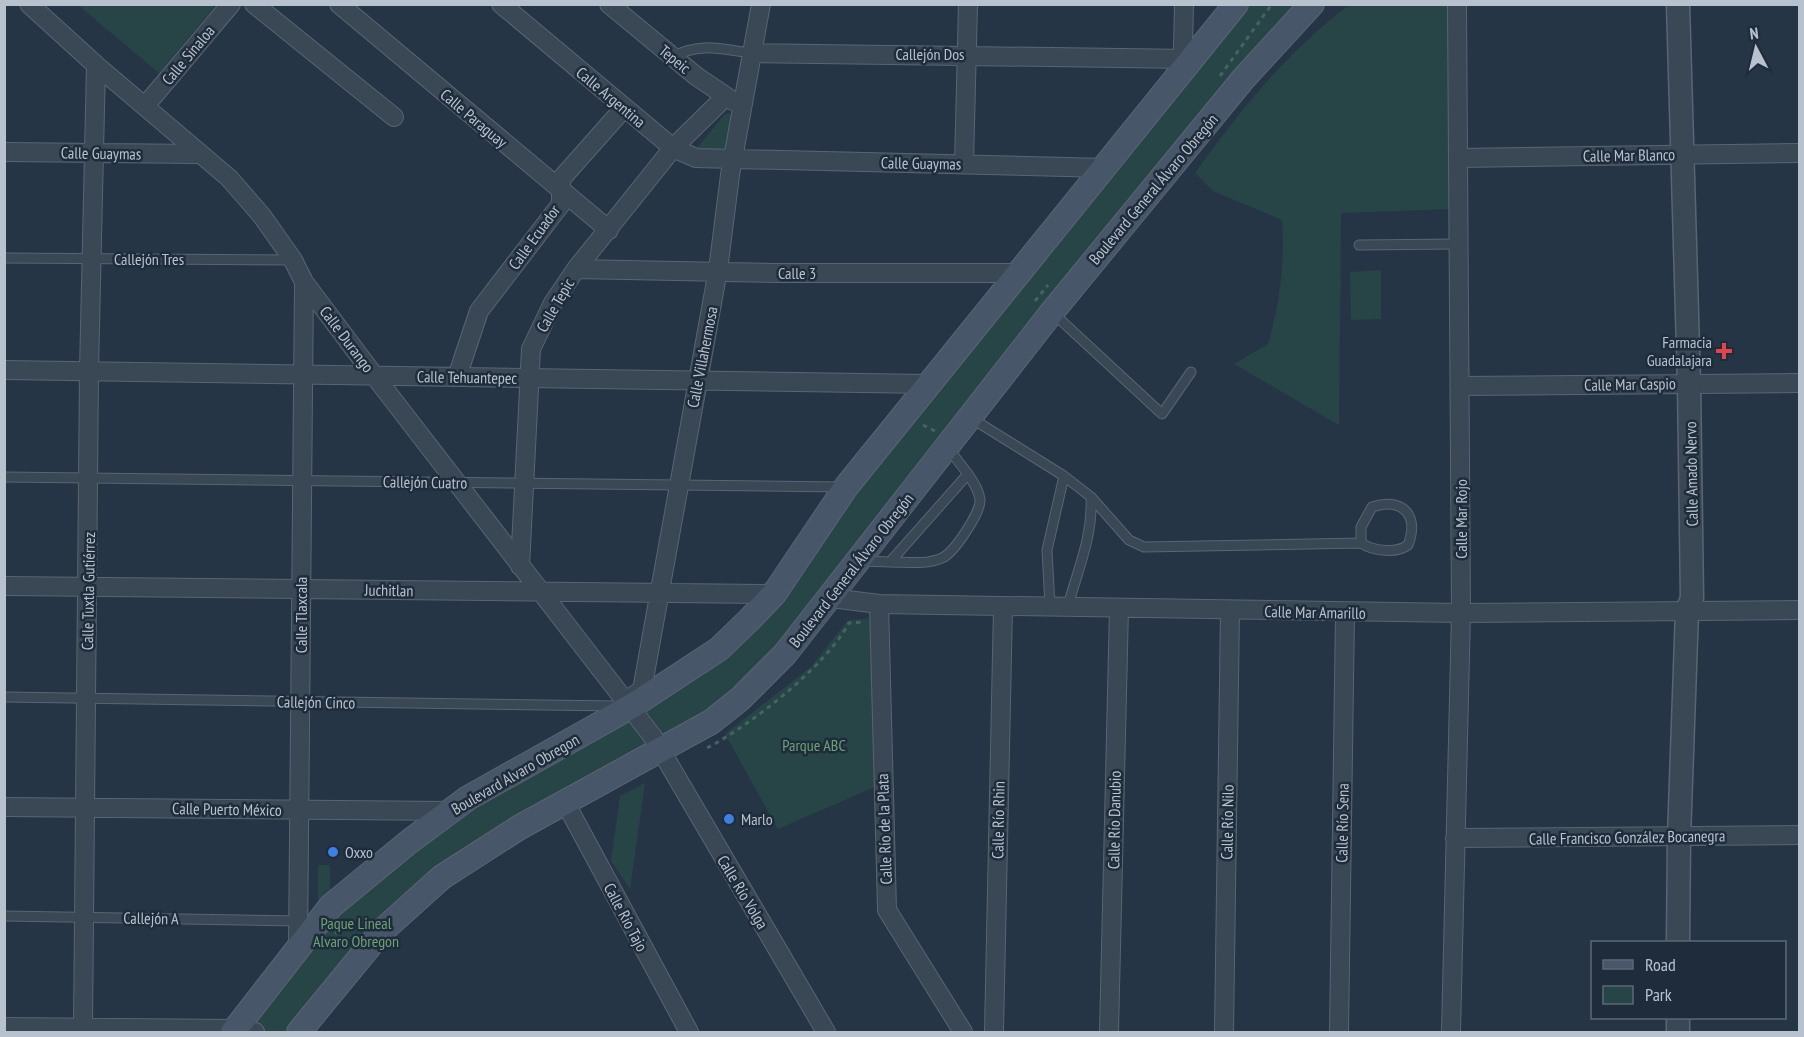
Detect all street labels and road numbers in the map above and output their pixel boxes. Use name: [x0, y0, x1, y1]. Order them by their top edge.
street label: Calle Sinaloa: [157, 21, 219, 89]
street label: Tepeic: [655, 40, 695, 78]
street label: Callejón Dos: [895, 44, 965, 64]
street label: Calle Argentina: [572, 62, 650, 132]
street label: Calle Paraguay: [436, 84, 512, 152]
street label: Boulevard General Álvaro Obregón: [1084, 110, 1222, 268]
street label: Calle Guaymas: [61, 142, 141, 164]
street label: Calle Mar Blanco: [1583, 144, 1675, 166]
street label: Calle Guaymas: [881, 152, 961, 174]
street label: Calle Ecuador: [504, 200, 565, 273]
street label: Callejón Tres: [114, 249, 184, 269]
street label: Calle 3: [778, 263, 816, 283]
street label: Calle Tepic: [532, 274, 579, 335]
street label: Calle Durango: [316, 302, 378, 376]
street label: Calle Villahermosa: [682, 305, 722, 409]
street label: Calle Tehuantepec: [417, 366, 518, 388]
street label: Calle Mar Caspio: [1584, 373, 1676, 395]
street label: Calle Amado Nervo: [1680, 421, 1702, 527]
street label: Callejón Cuatro: [383, 471, 468, 493]
street label: Calle Mar Rojo: [1451, 479, 1471, 559]
street label: Boulevard General Álvaro Obregón: [785, 489, 917, 651]
street label: Calle Tuxtla Gutiérrez: [77, 532, 99, 650]
street label: Calle Tlaxcala: [291, 577, 311, 653]
street label: Juchitlan: [364, 580, 413, 600]
street label: Calle Mar Amarillo: [1264, 601, 1366, 623]
street label: Callejón Cinco: [277, 691, 356, 713]
street label: Boulevard Alvaro Obregon: [447, 729, 583, 819]
street label: Calle Río Danubio: [1103, 770, 1125, 869]
street label: Calle Río de la Plata: [872, 773, 896, 885]
street label: Calle Río Rhin: [987, 781, 1009, 859]
street label: Calle Río Sena: [1331, 783, 1353, 863]
street label: Calle Río Nilo: [1216, 784, 1238, 860]
street label: Calle Puerto México: [172, 798, 282, 820]
street label: Calle Francisco González Bocanegra: [1529, 825, 1725, 849]
street label: Calle Río Volga: [713, 851, 773, 933]
street label: Calle Río Tajo: [600, 879, 652, 955]
street label: Callejón A: [123, 908, 179, 928]

